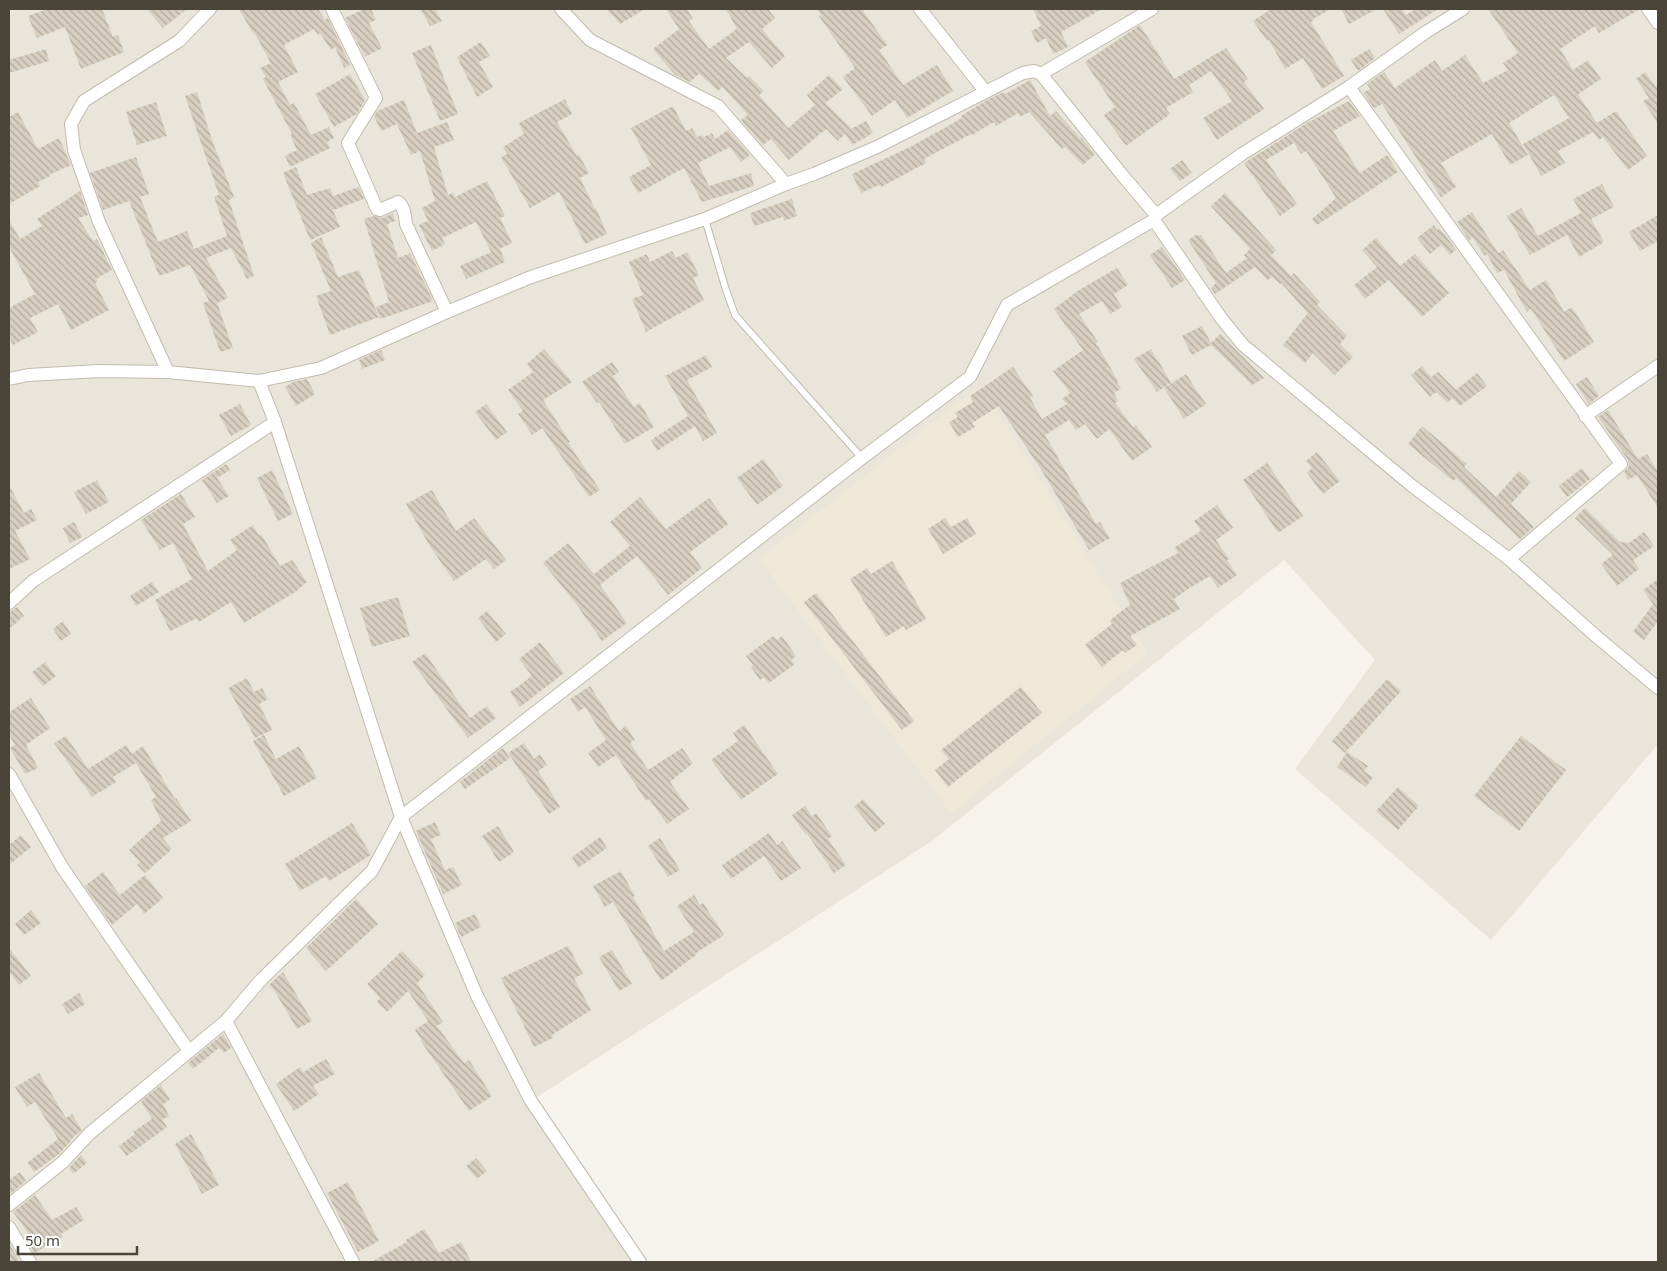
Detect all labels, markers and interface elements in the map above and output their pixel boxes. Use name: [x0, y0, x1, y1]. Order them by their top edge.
scale bar: [18, 1224, 136, 1256]
text: 50 m: [25, 1230, 60, 1250]

